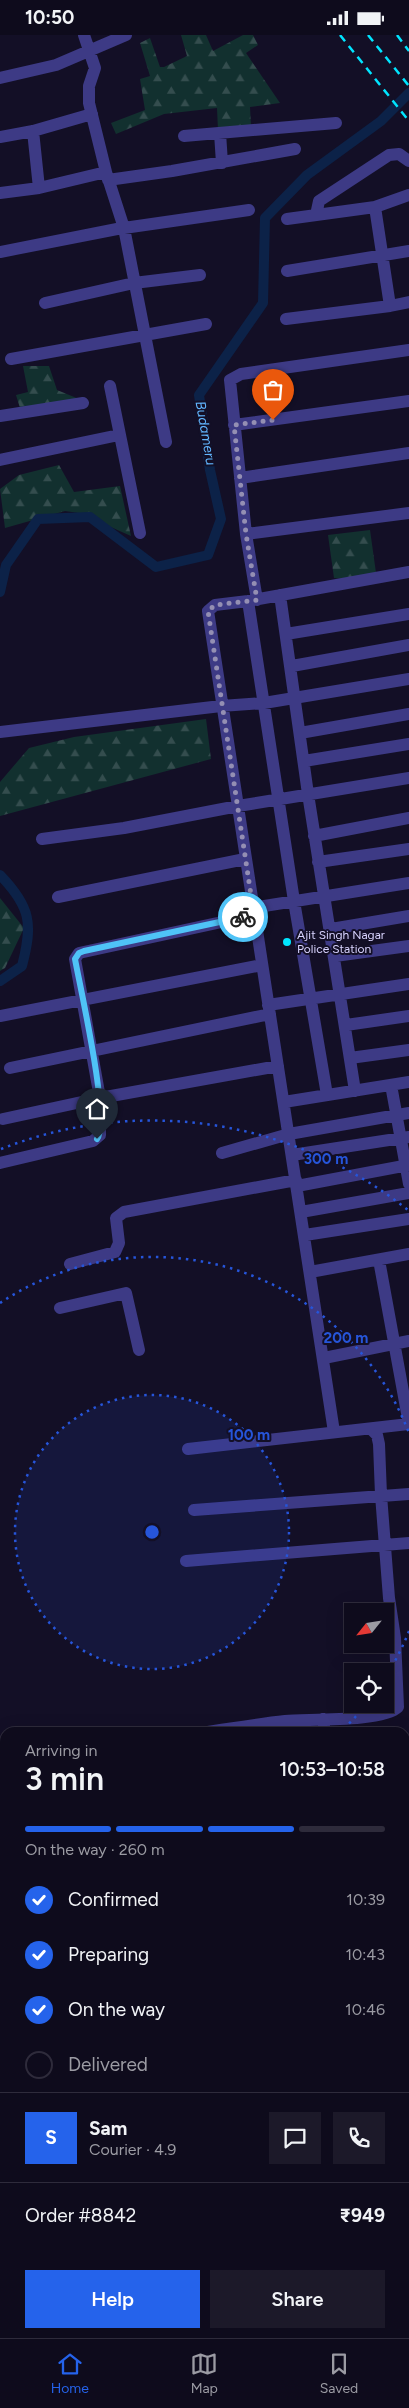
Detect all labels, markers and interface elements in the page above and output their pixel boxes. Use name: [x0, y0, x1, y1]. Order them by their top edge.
text: 10:50: [25, 6, 74, 29]
pin: [252, 369, 294, 420]
icon: bag: [259, 376, 287, 404]
water label: Budameru: [191, 400, 220, 467]
courier: [218, 892, 268, 942]
icon: bike: [229, 903, 257, 931]
place label: Ajit Singh Nagar Police Station: [297, 928, 385, 956]
marker: Ajit Singh Nagar Police Station: [281, 936, 293, 948]
pin: [76, 1088, 118, 1139]
icon: home: [83, 1095, 111, 1123]
text: 300 m: [304, 1150, 348, 1168]
text: 200 m: [324, 1329, 368, 1347]
text: 100 m: [228, 1426, 270, 1444]
centre of rings: [143, 1523, 161, 1541]
north arrow: [344, 1603, 394, 1653]
map controls: [344, 1603, 394, 1713]
button: locate: [344, 1663, 394, 1713]
text: Arriving in: [25, 1741, 97, 1760]
text: 10:53–10:58: [279, 1758, 385, 1781]
text: 3 min: [25, 1760, 104, 1798]
text: On the way · 260 m: [25, 1840, 165, 1859]
icon: check: [25, 1886, 53, 1914]
text: Confirmed: [68, 1888, 159, 1911]
text: 10:39: [346, 1890, 385, 1909]
icon: check: [25, 1941, 53, 1969]
text: Preparing: [68, 1943, 149, 1966]
text: 10:43: [345, 1945, 385, 1964]
icon: check: [25, 1996, 53, 2024]
text: On the way: [68, 1998, 165, 2021]
text: 10:46: [345, 2000, 385, 2019]
text: Delivered: [68, 2053, 148, 2076]
button: chat: [269, 2112, 321, 2164]
button: phone: [333, 2112, 385, 2164]
text: Sam: [89, 2117, 127, 2140]
text: S: [45, 2126, 57, 2149]
text: Courier · 4.9: [89, 2140, 176, 2159]
text: Order #8842: [25, 2204, 137, 2227]
text: ₹949: [340, 2204, 385, 2227]
button: Help: [25, 2270, 200, 2328]
button: Share: [210, 2270, 385, 2328]
tab: Home: [51, 2350, 89, 2397]
tab: Map: [190, 2350, 218, 2397]
tab: Saved: [320, 2350, 358, 2397]

